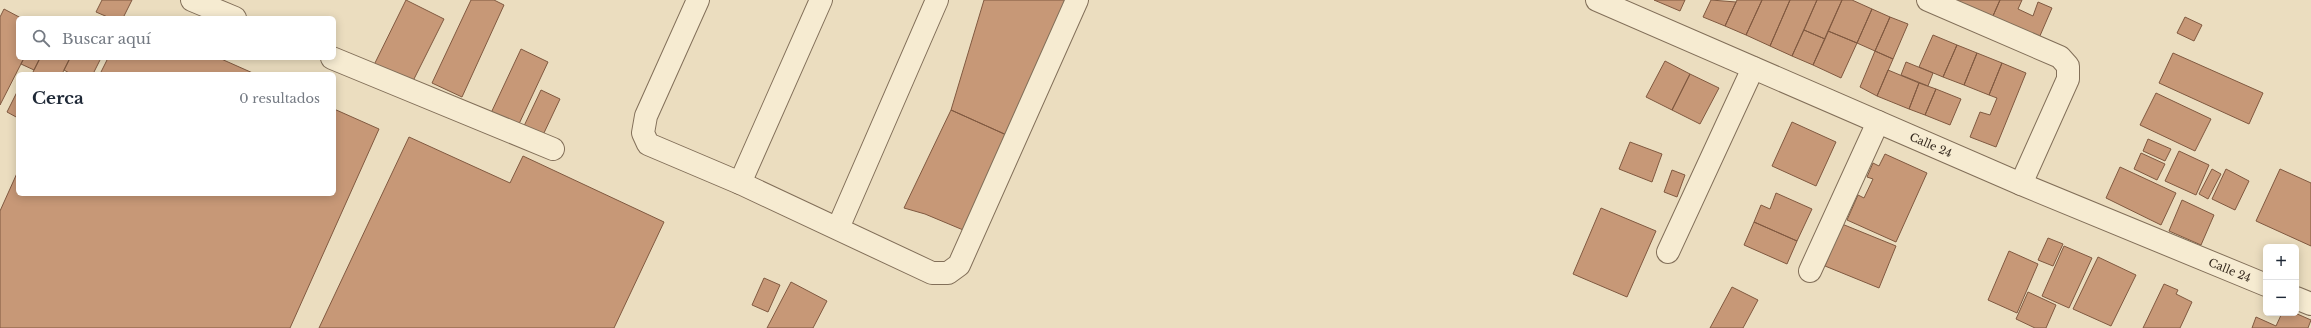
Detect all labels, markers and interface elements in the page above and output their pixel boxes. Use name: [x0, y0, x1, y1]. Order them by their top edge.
search box: [16, 16, 336, 60]
icon: search: [30, 27, 52, 49]
text: Buscar aquí: [62, 29, 151, 48]
text: Cerca: [32, 88, 84, 109]
text: 0 resultados: [239, 90, 320, 107]
street label: Calle 24: [1908, 130, 1954, 160]
map controls: [2263, 244, 2299, 316]
button: +: [2263, 244, 2299, 280]
street label: Calle 24: [2206, 255, 2253, 285]
button: −: [2263, 280, 2299, 316]

